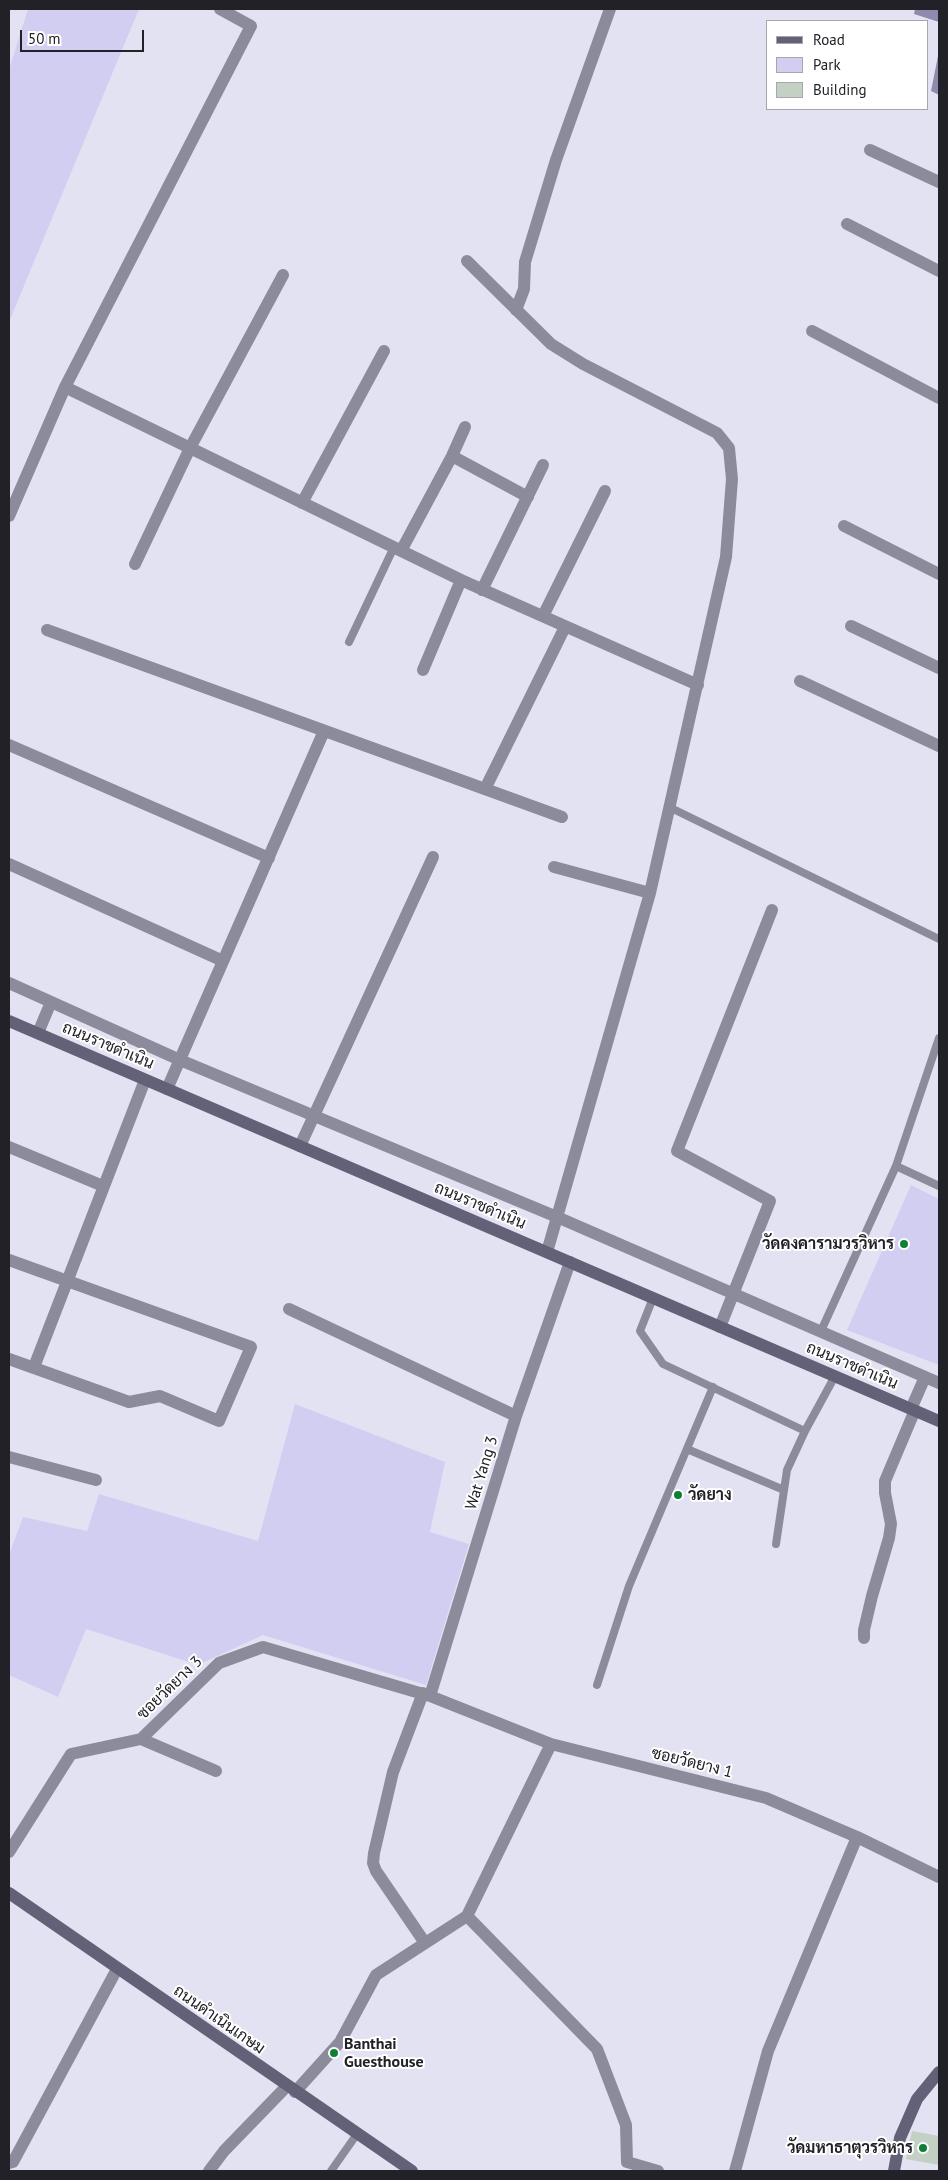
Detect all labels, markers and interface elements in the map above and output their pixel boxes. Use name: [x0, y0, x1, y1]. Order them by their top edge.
scale bar: [22, 20, 146, 52]
legend: [766, 20, 928, 110]
text: 50 m: [28, 29, 61, 48]
text: Road: [813, 30, 845, 49]
text: Park: [813, 55, 841, 74]
text: Building: [813, 80, 867, 99]
street label: ถนนราชดำเนิน: [59, 1018, 157, 1074]
street label: ถนนราชดำเนิน: [431, 1178, 529, 1234]
place label: วัดคงคารามวรวิหาร: [762, 1234, 894, 1254]
marker: วัดคงคารามวรวิหาร: [898, 1238, 910, 1250]
street label: ถนนราชดำเนิน: [803, 1338, 901, 1394]
street label: Wat Yang 3: [462, 1434, 502, 1512]
place label: วัดยาง: [688, 1485, 732, 1505]
marker: วัดยาง: [672, 1489, 684, 1501]
street label: ซอยวัดยาง 3: [133, 1652, 207, 1724]
street label: ซอยวัดยาง 1: [649, 1744, 735, 1782]
street label: ถนนดำเนินเกษม: [170, 1981, 268, 2059]
place label: Banthai Guesthouse: [344, 2034, 424, 2072]
marker: Banthai Guesthouse: [328, 2047, 340, 2059]
place label: วัดมหาธาตุวรวิหาร: [787, 2138, 913, 2158]
marker: วัดมหาธาตุวรวิหาร: [917, 2142, 929, 2154]

